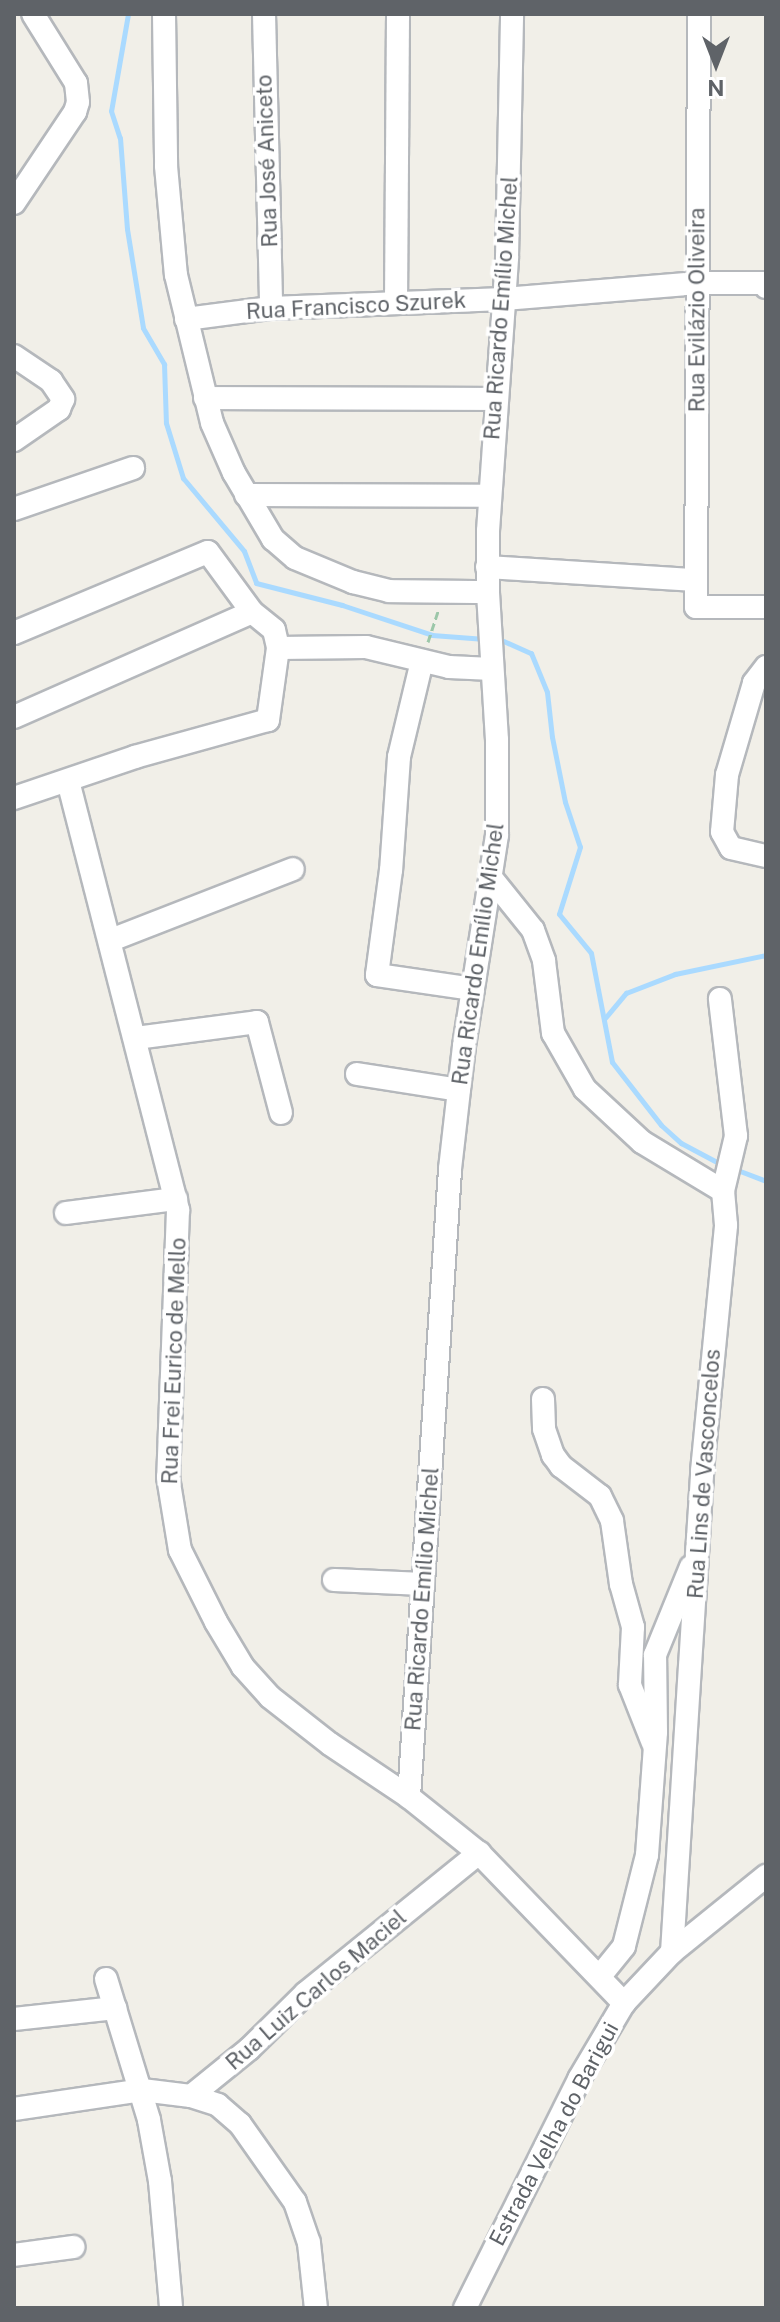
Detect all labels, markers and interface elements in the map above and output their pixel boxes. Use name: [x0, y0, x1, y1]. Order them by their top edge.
north arrow: [676, 24, 756, 104]
street label: Rua José Aniceto: [251, 74, 283, 248]
text: N: [707, 75, 725, 101]
street label: Rua Ricardo Emílio Michel: [479, 175, 523, 441]
street label: Rua Evilázio Oliveira: [684, 208, 710, 412]
street label: Rua Francisco Szurek: [245, 287, 467, 325]
street label: Rua Ricardo Emílio Michel: [447, 821, 509, 1087]
street label: Rua Frei Eurico de Mello: [156, 1237, 192, 1485]
street label: Rua Lins de Vasconcelos: [682, 1348, 726, 1600]
street label: Rua Ricardo Emílio Michel: [400, 1466, 444, 1732]
street label: Rua Luiz Carlos Maciel: [220, 1904, 412, 2076]
street label: Estrada Velha do Barigui: [484, 2017, 624, 2251]

